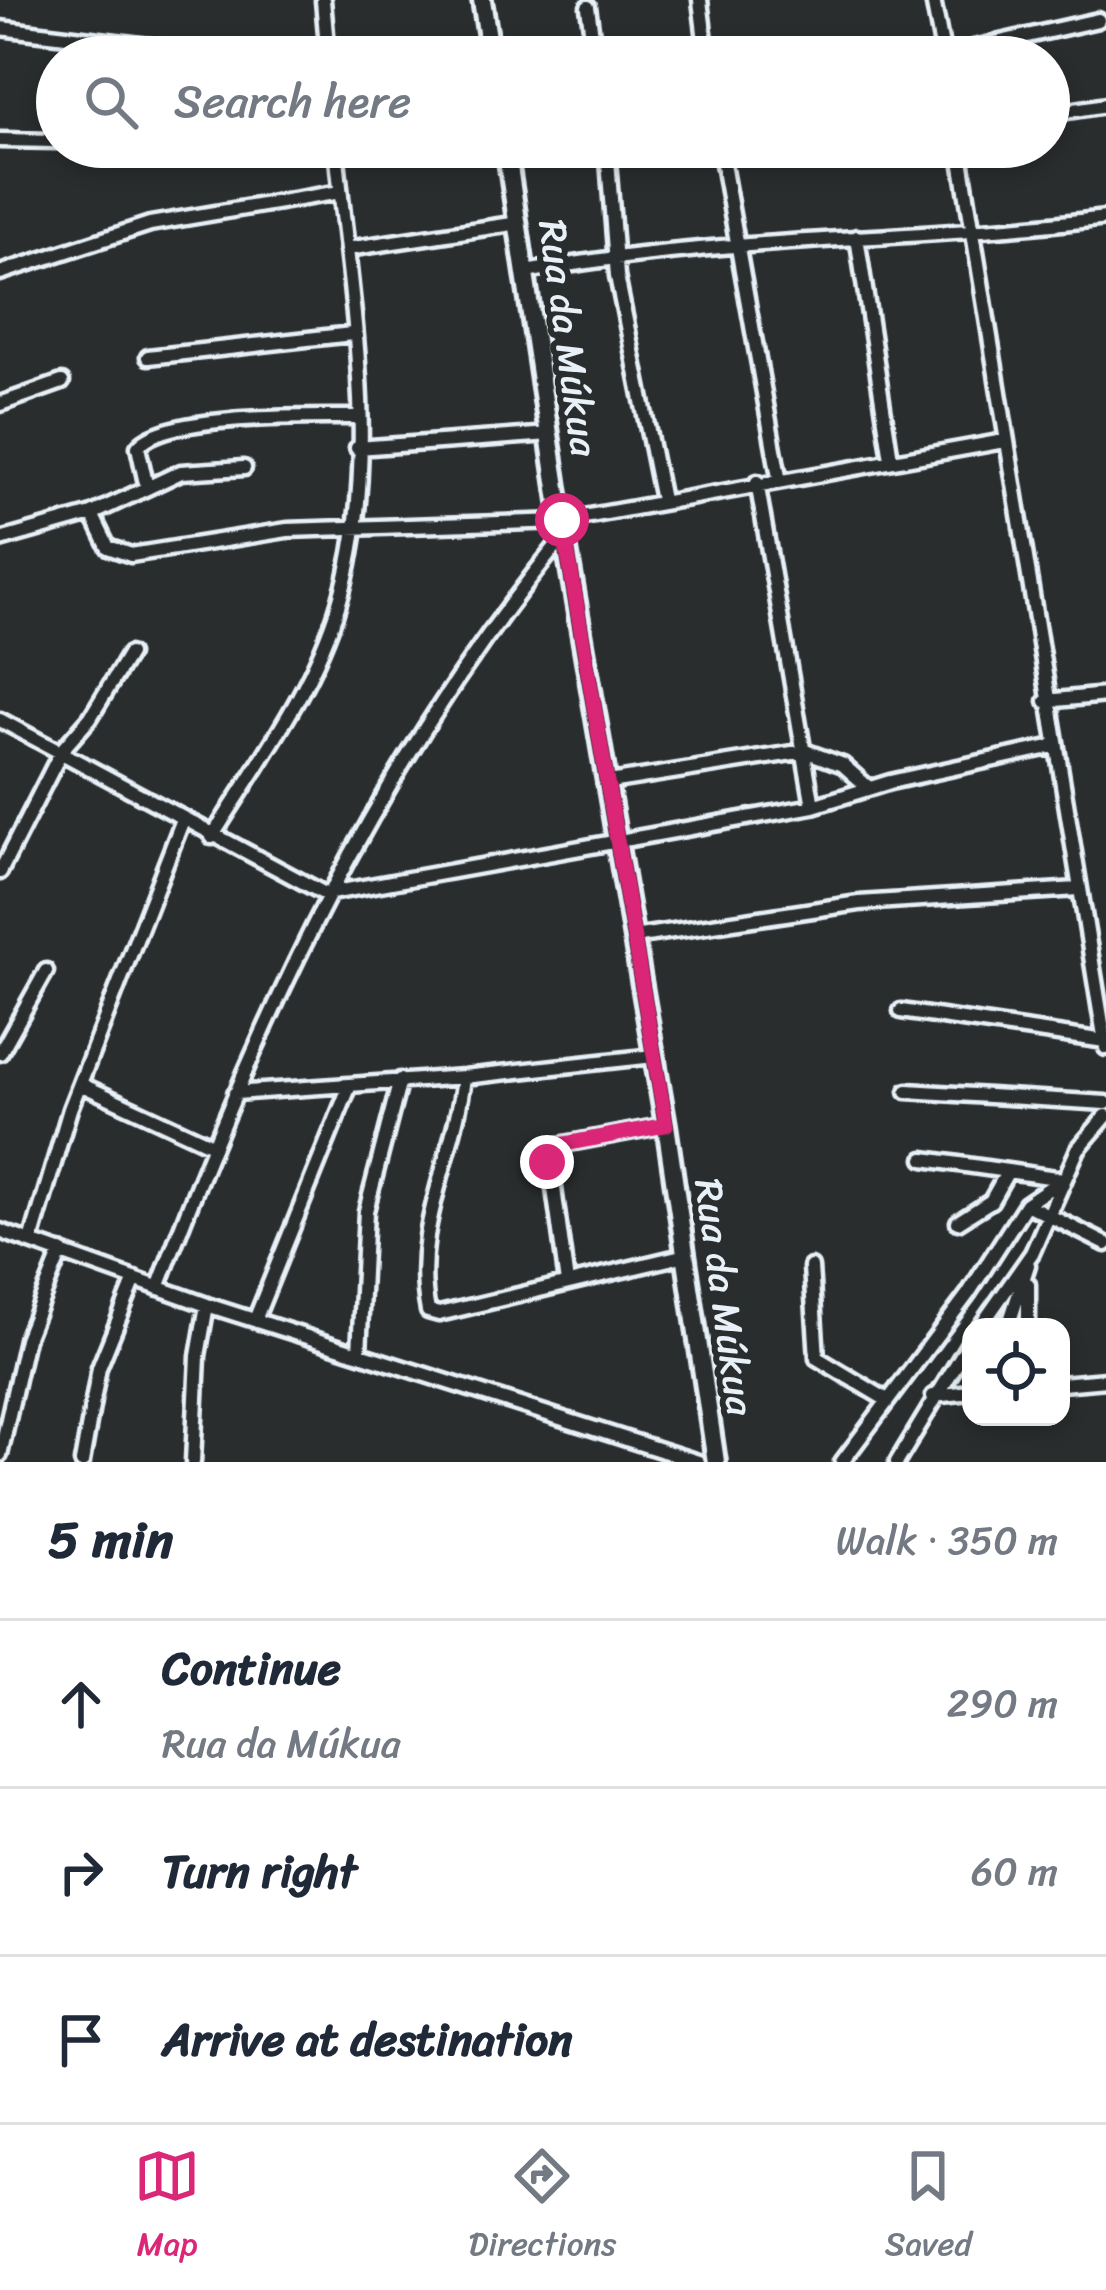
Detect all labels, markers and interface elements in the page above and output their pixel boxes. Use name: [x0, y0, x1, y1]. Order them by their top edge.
search box: [36, 36, 1070, 168]
text: Search here: [174, 62, 411, 142]
icon: search: [78, 69, 144, 135]
street label: Rua da Múkua: [518, 215, 620, 461]
route start: [535, 493, 589, 547]
route end: [520, 1135, 574, 1189]
street label: Rua da Múkua: [674, 1174, 776, 1420]
map controls: [962, 1318, 1070, 1426]
button: locate: [962, 1318, 1070, 1426]
text: 5 min: [48, 1495, 173, 1585]
text: Walk · 350 m: [836, 1506, 1058, 1575]
text: Continue: [162, 1629, 341, 1709]
text: 290 m: [947, 1669, 1058, 1738]
icon: ahead: [48, 1671, 114, 1737]
text: Rua da Múkua: [162, 1709, 401, 1778]
text: Turn right: [162, 1832, 357, 1912]
text: 60 m: [971, 1837, 1058, 1906]
icon: right: [48, 1839, 114, 1905]
text: Arrive at destination: [162, 2000, 572, 2080]
icon: arrive: [48, 2007, 114, 2073]
tab: Map: [134, 2143, 200, 2273]
tab: Directions: [469, 2143, 616, 2273]
tab: Saved: [885, 2143, 972, 2273]

